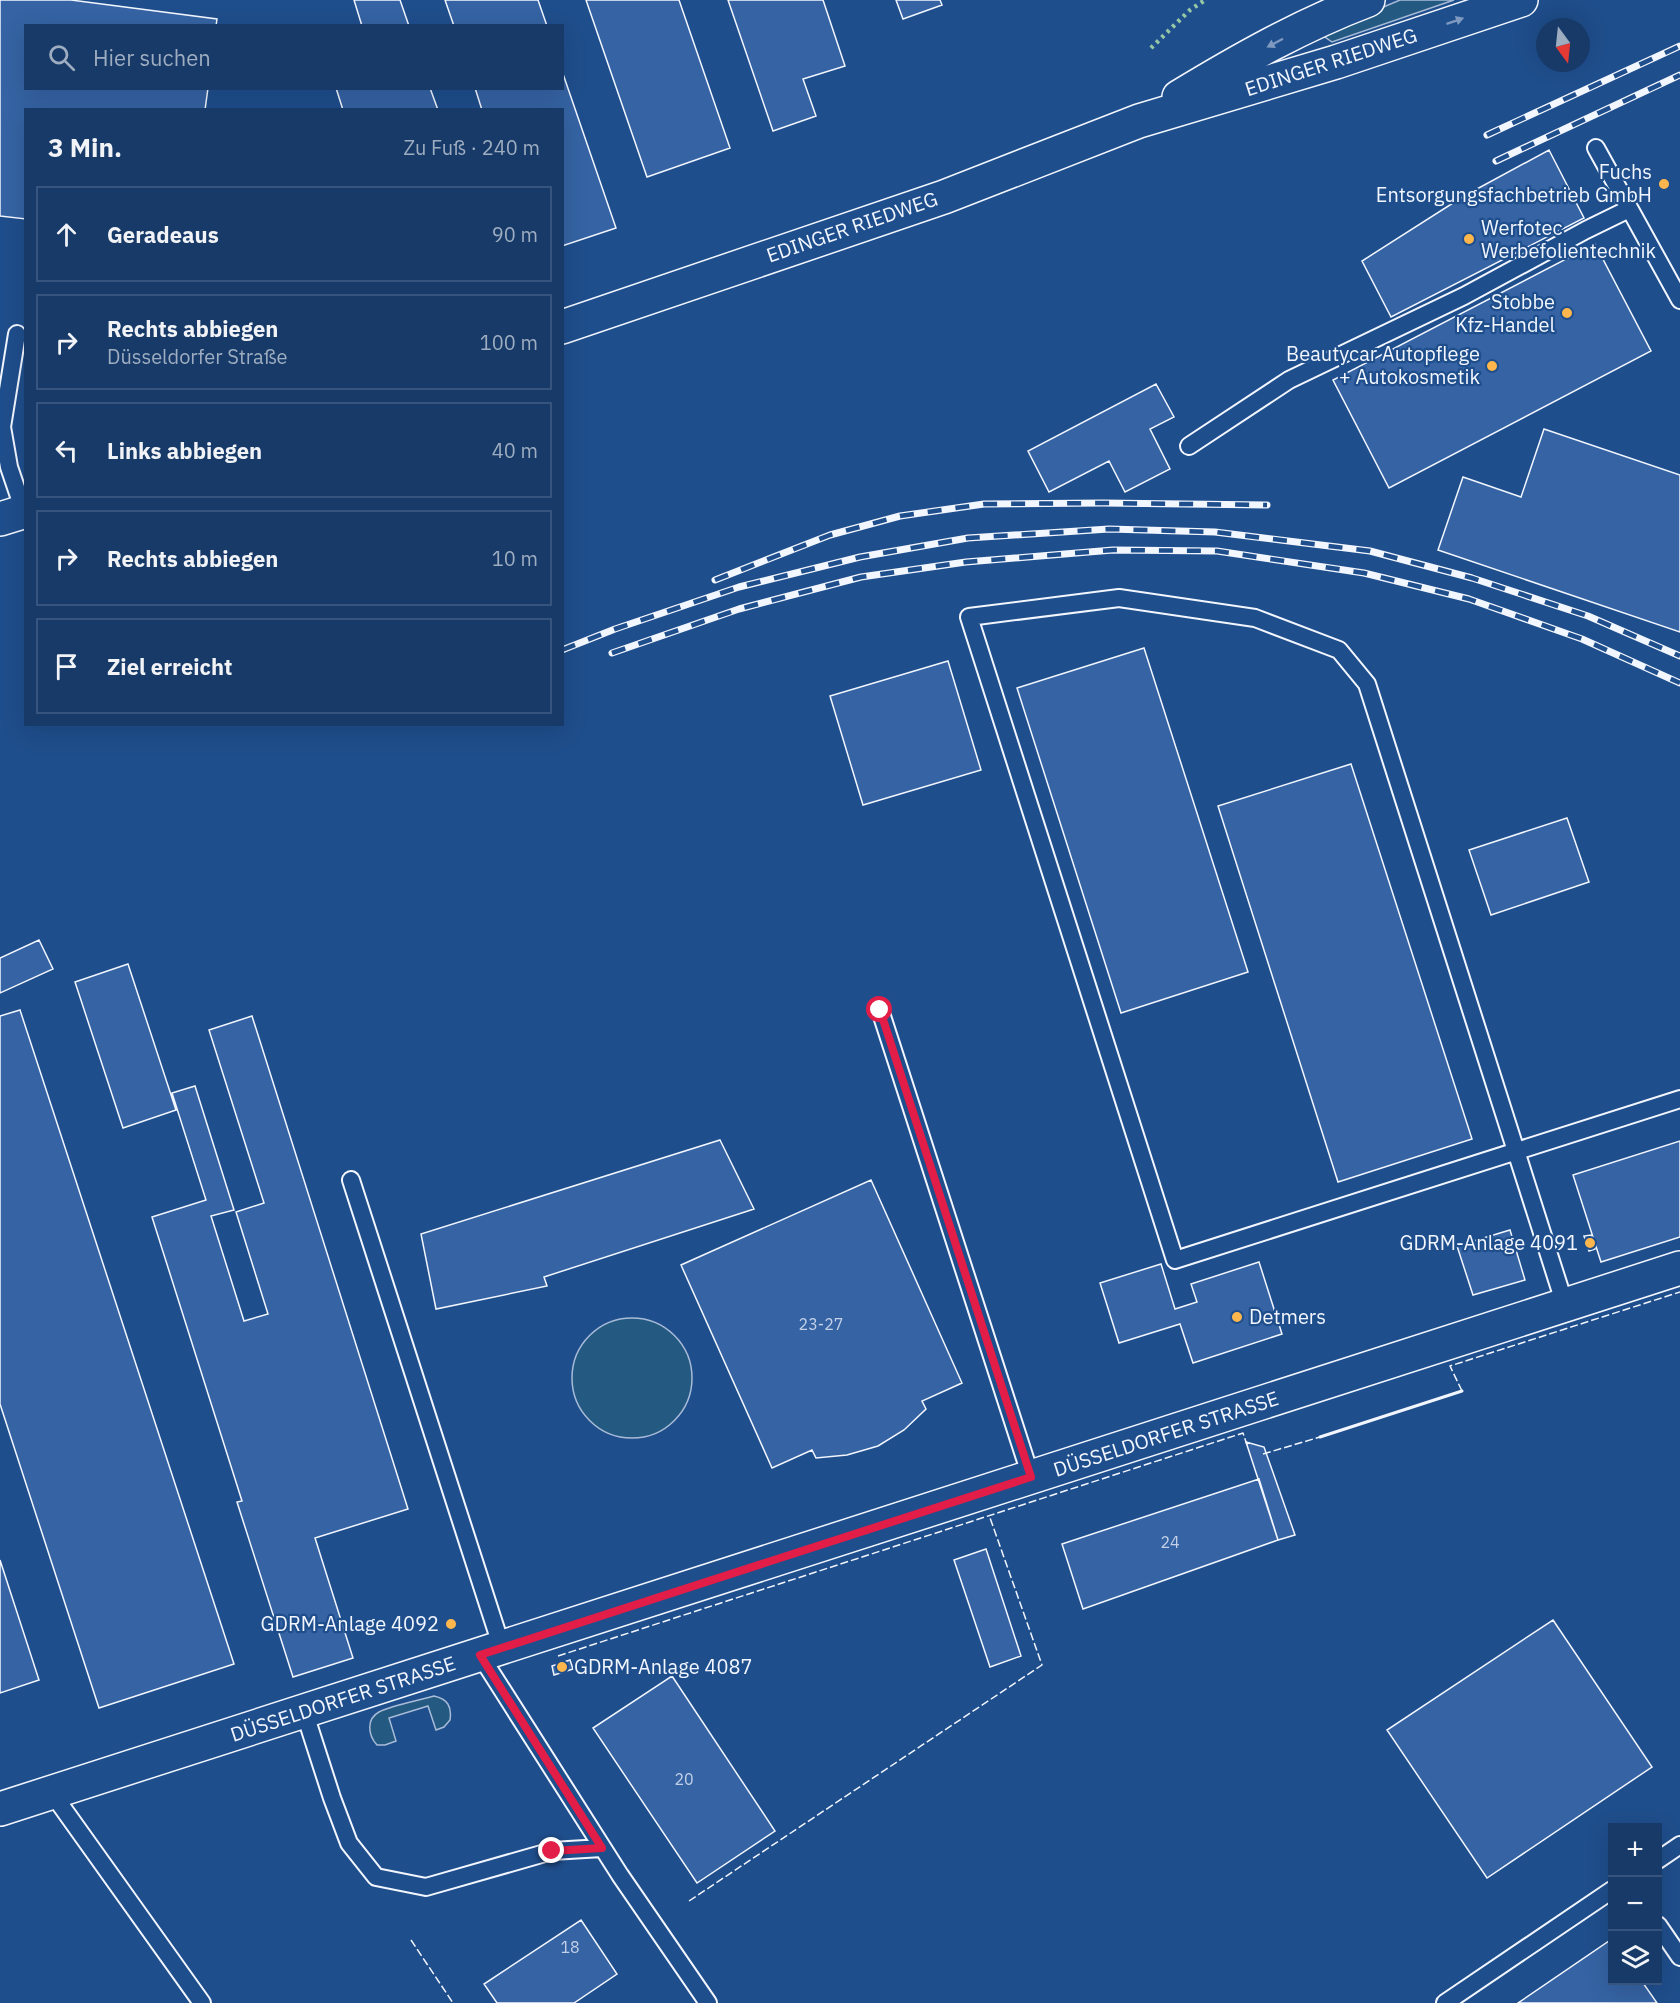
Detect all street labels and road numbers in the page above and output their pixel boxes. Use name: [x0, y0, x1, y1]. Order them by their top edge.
street label: EDINGER RIEDWEG: [1241, 21, 1420, 102]
street label: EDINGER RIEDWEG: [763, 185, 941, 269]
street label: DÜSSELDORFER STRASSE: [1050, 1384, 1282, 1483]
street label: DÜSSELDORFER STRASSE: [227, 1649, 459, 1748]

